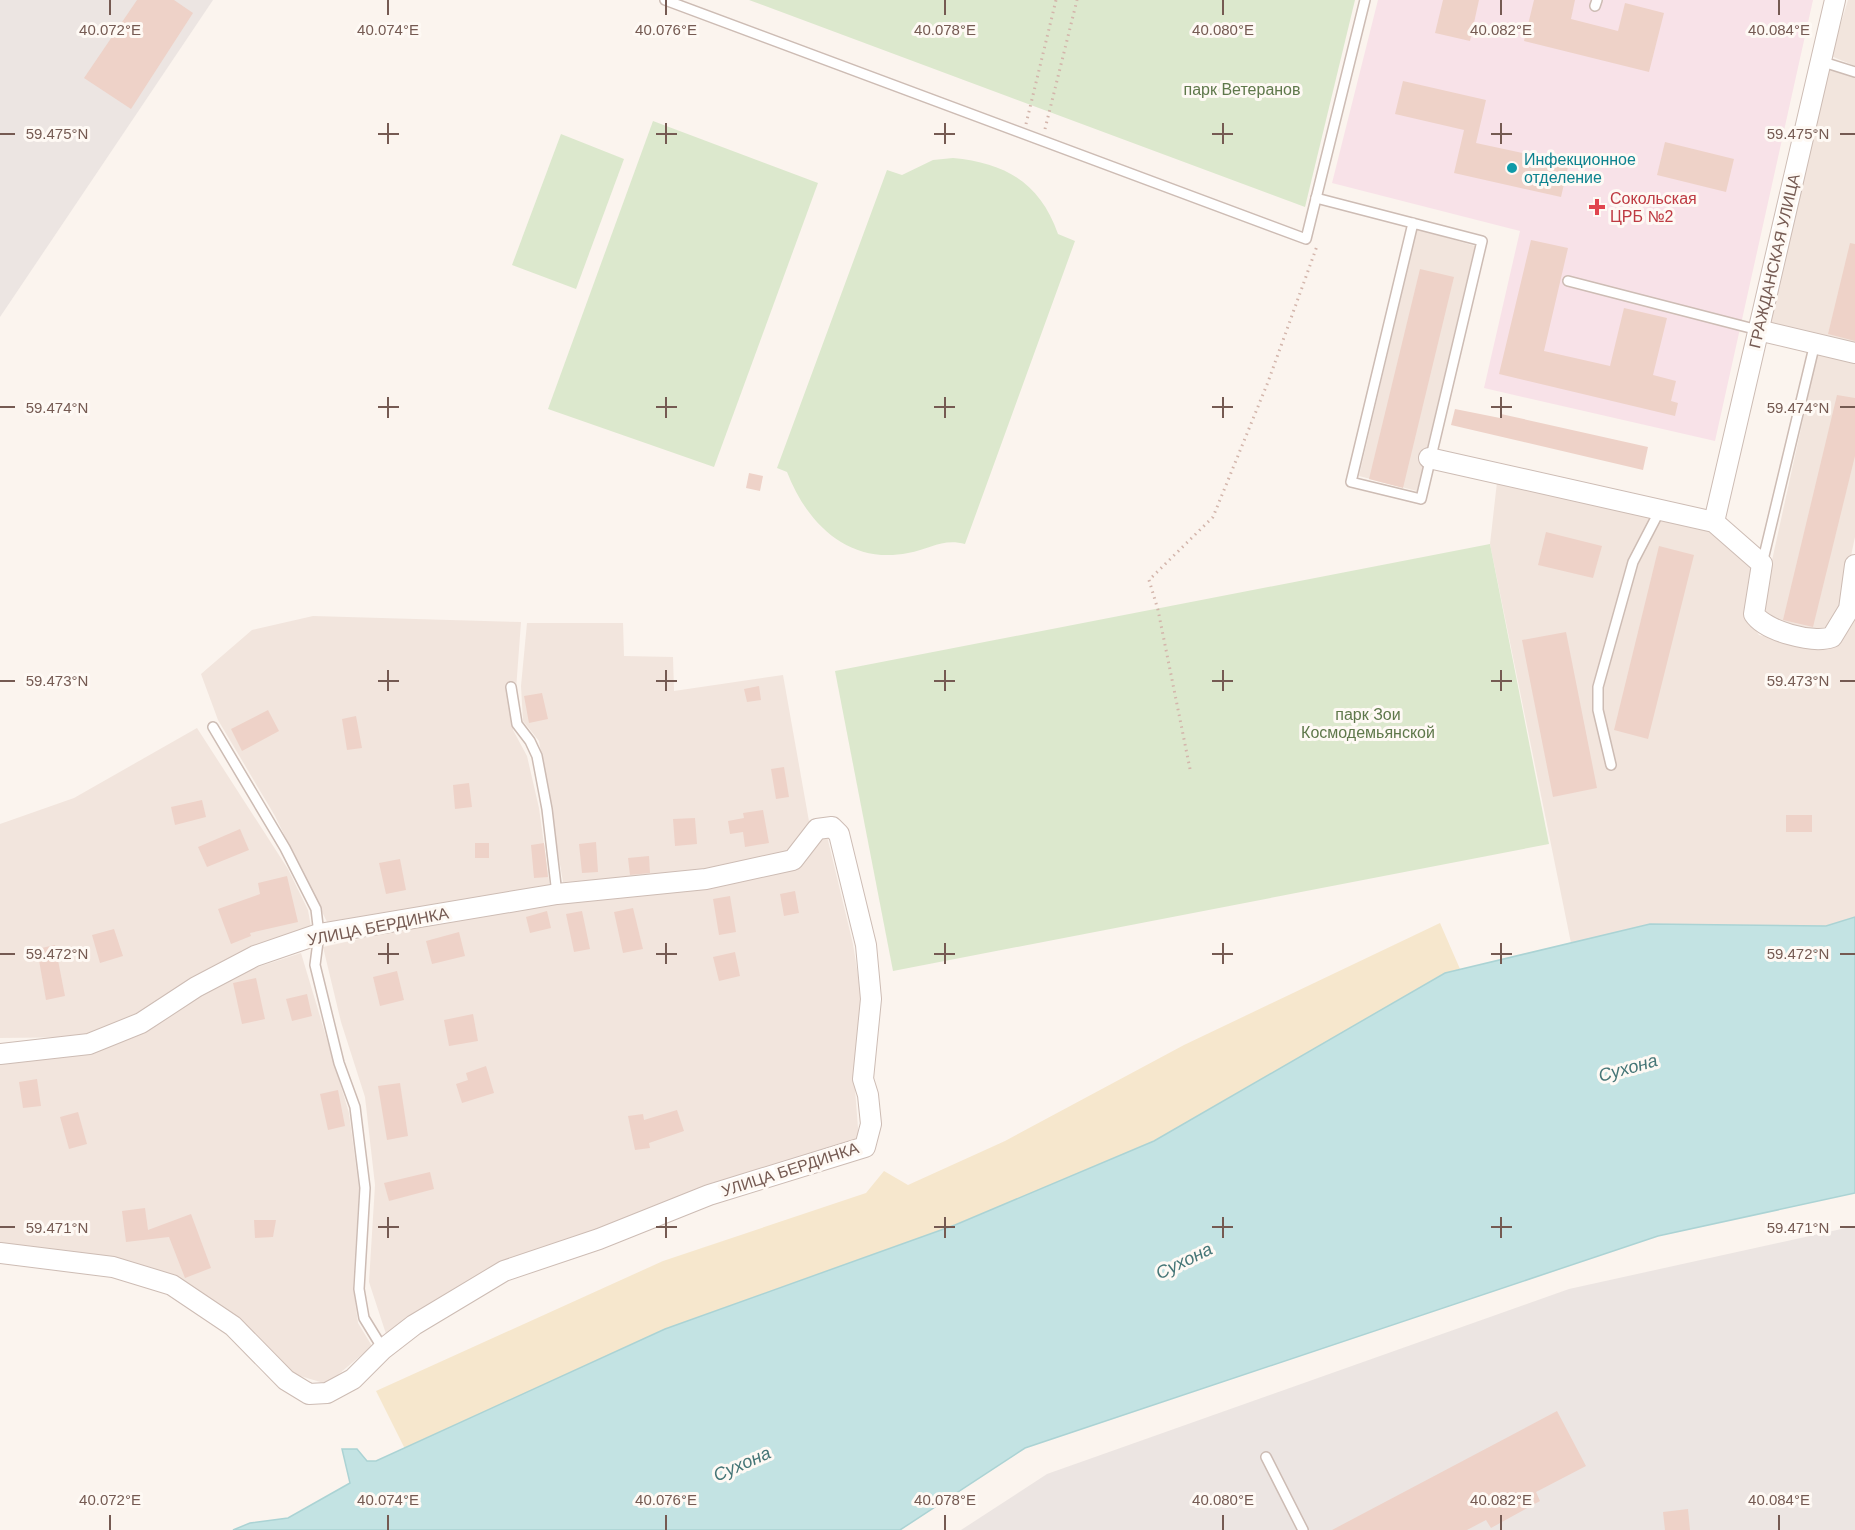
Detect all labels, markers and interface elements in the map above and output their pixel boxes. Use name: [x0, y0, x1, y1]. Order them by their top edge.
text: 40.072°E: [79, 21, 141, 38]
text: 40.074°E: [357, 21, 419, 38]
text: 40.076°E: [635, 21, 697, 38]
text: 40.078°E: [914, 21, 976, 38]
text: 40.080°E: [1192, 21, 1254, 38]
text: 40.082°E: [1470, 21, 1532, 38]
text: 40.084°E: [1748, 21, 1810, 38]
park label: парк Ветеранов: [1183, 81, 1301, 98]
text: 59.475°N: [26, 125, 88, 142]
text: 59.475°N: [1767, 125, 1829, 142]
place label: Инфекционное отделение: [1524, 151, 1636, 186]
marker: Инфекционное отделение: [1505, 161, 1519, 175]
street label: ГРАЖДАНСКАЯ УЛИЦА: [1746, 172, 1803, 350]
place label: Сокольская ЦРБ №2: [1610, 190, 1697, 225]
marker: Сокольская ЦРБ №2: [1588, 198, 1606, 216]
text: 59.474°N: [26, 399, 88, 416]
text: 59.474°N: [1767, 399, 1829, 416]
text: 59.473°N: [26, 672, 88, 689]
text: 59.473°N: [1767, 672, 1829, 689]
park label: парк Зои Космодемьянской: [1301, 706, 1435, 741]
street label: УЛИЦА БЕРДИНКА: [306, 904, 450, 949]
text: 59.472°N: [26, 945, 88, 962]
text: 59.472°N: [1767, 945, 1829, 962]
water label: Сухона: [1596, 1050, 1660, 1086]
street label: УЛИЦА БЕРДИНКА: [719, 1139, 861, 1200]
text: 59.471°N: [26, 1219, 88, 1236]
text: 59.471°N: [1767, 1219, 1829, 1236]
water label: Сухона: [1152, 1239, 1216, 1283]
water label: Сухона: [710, 1443, 774, 1485]
text: 40.072°E: [79, 1491, 141, 1508]
text: 40.074°E: [357, 1491, 419, 1508]
text: 40.076°E: [635, 1491, 697, 1508]
text: 40.078°E: [914, 1491, 976, 1508]
text: 40.080°E: [1192, 1491, 1254, 1508]
text: 40.082°E: [1470, 1491, 1532, 1508]
text: 40.084°E: [1748, 1491, 1810, 1508]

